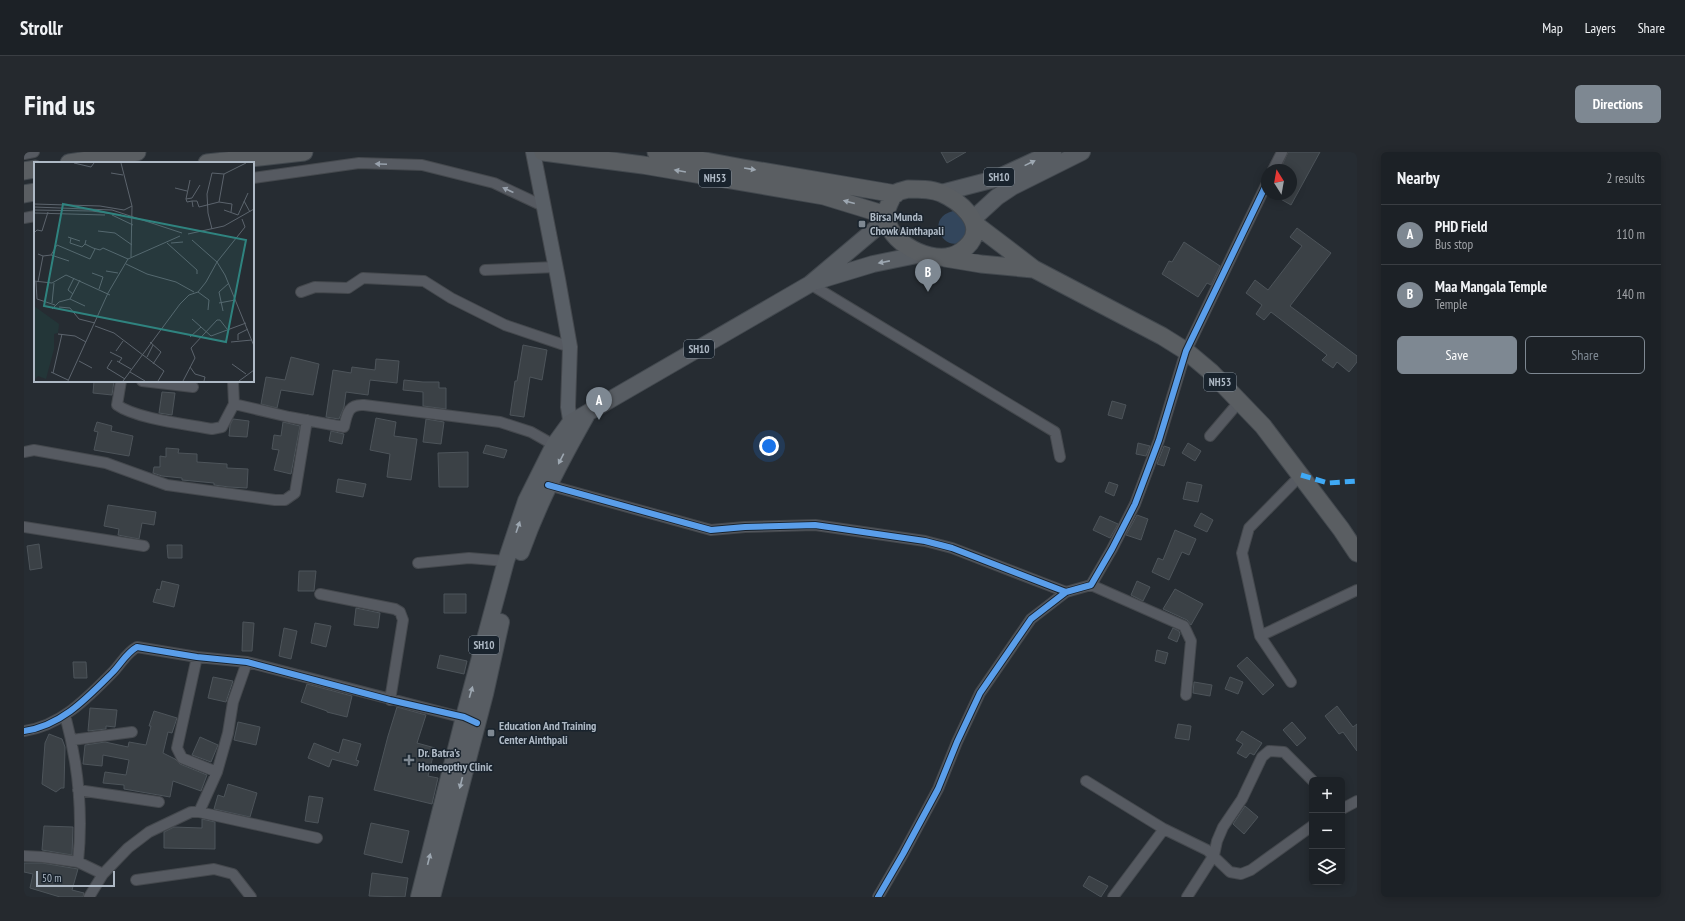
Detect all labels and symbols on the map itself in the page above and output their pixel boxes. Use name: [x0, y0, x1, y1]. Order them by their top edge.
one-way arrow: [375, 160, 387, 167]
one-way arrow: [1025, 160, 1036, 166]
inset map: [34, 162, 254, 382]
north arrow: [1261, 164, 1297, 200]
one-way arrow: [744, 167, 756, 173]
one-way arrow: [674, 168, 686, 174]
road number: SH10: [984, 168, 1014, 186]
road number: NH53: [699, 169, 731, 187]
one-way arrow: [502, 187, 513, 193]
one-way arrow: [843, 199, 855, 205]
place label: Birsa Munda Chowk Ainthapali: [870, 209, 944, 238]
marker: Birsa Munda Chowk Ainthapali: [857, 219, 867, 229]
one-way arrow: [878, 259, 890, 265]
pin: B: [915, 259, 941, 292]
road number: SH10: [684, 340, 714, 358]
road number: NH53: [1204, 373, 1236, 391]
pin: A: [586, 387, 612, 420]
your location: [759, 436, 779, 456]
one-way arrow: [558, 453, 564, 465]
one-way arrow: [515, 521, 521, 533]
road number: SH10: [469, 636, 499, 654]
one-way arrow: [468, 686, 474, 698]
place label: Education And Training Center Ainthpali: [499, 718, 596, 747]
marker: Education And Training Center Ainthpali: [486, 728, 496, 738]
place label: Dr. Batra's Homeopthy Clinic: [418, 745, 493, 774]
marker: Dr. Batra's Homeopthy Clinic: [403, 754, 415, 766]
one-way arrow: [458, 777, 464, 789]
one-way arrow: [426, 853, 432, 865]
scale bar: [36, 869, 115, 888]

